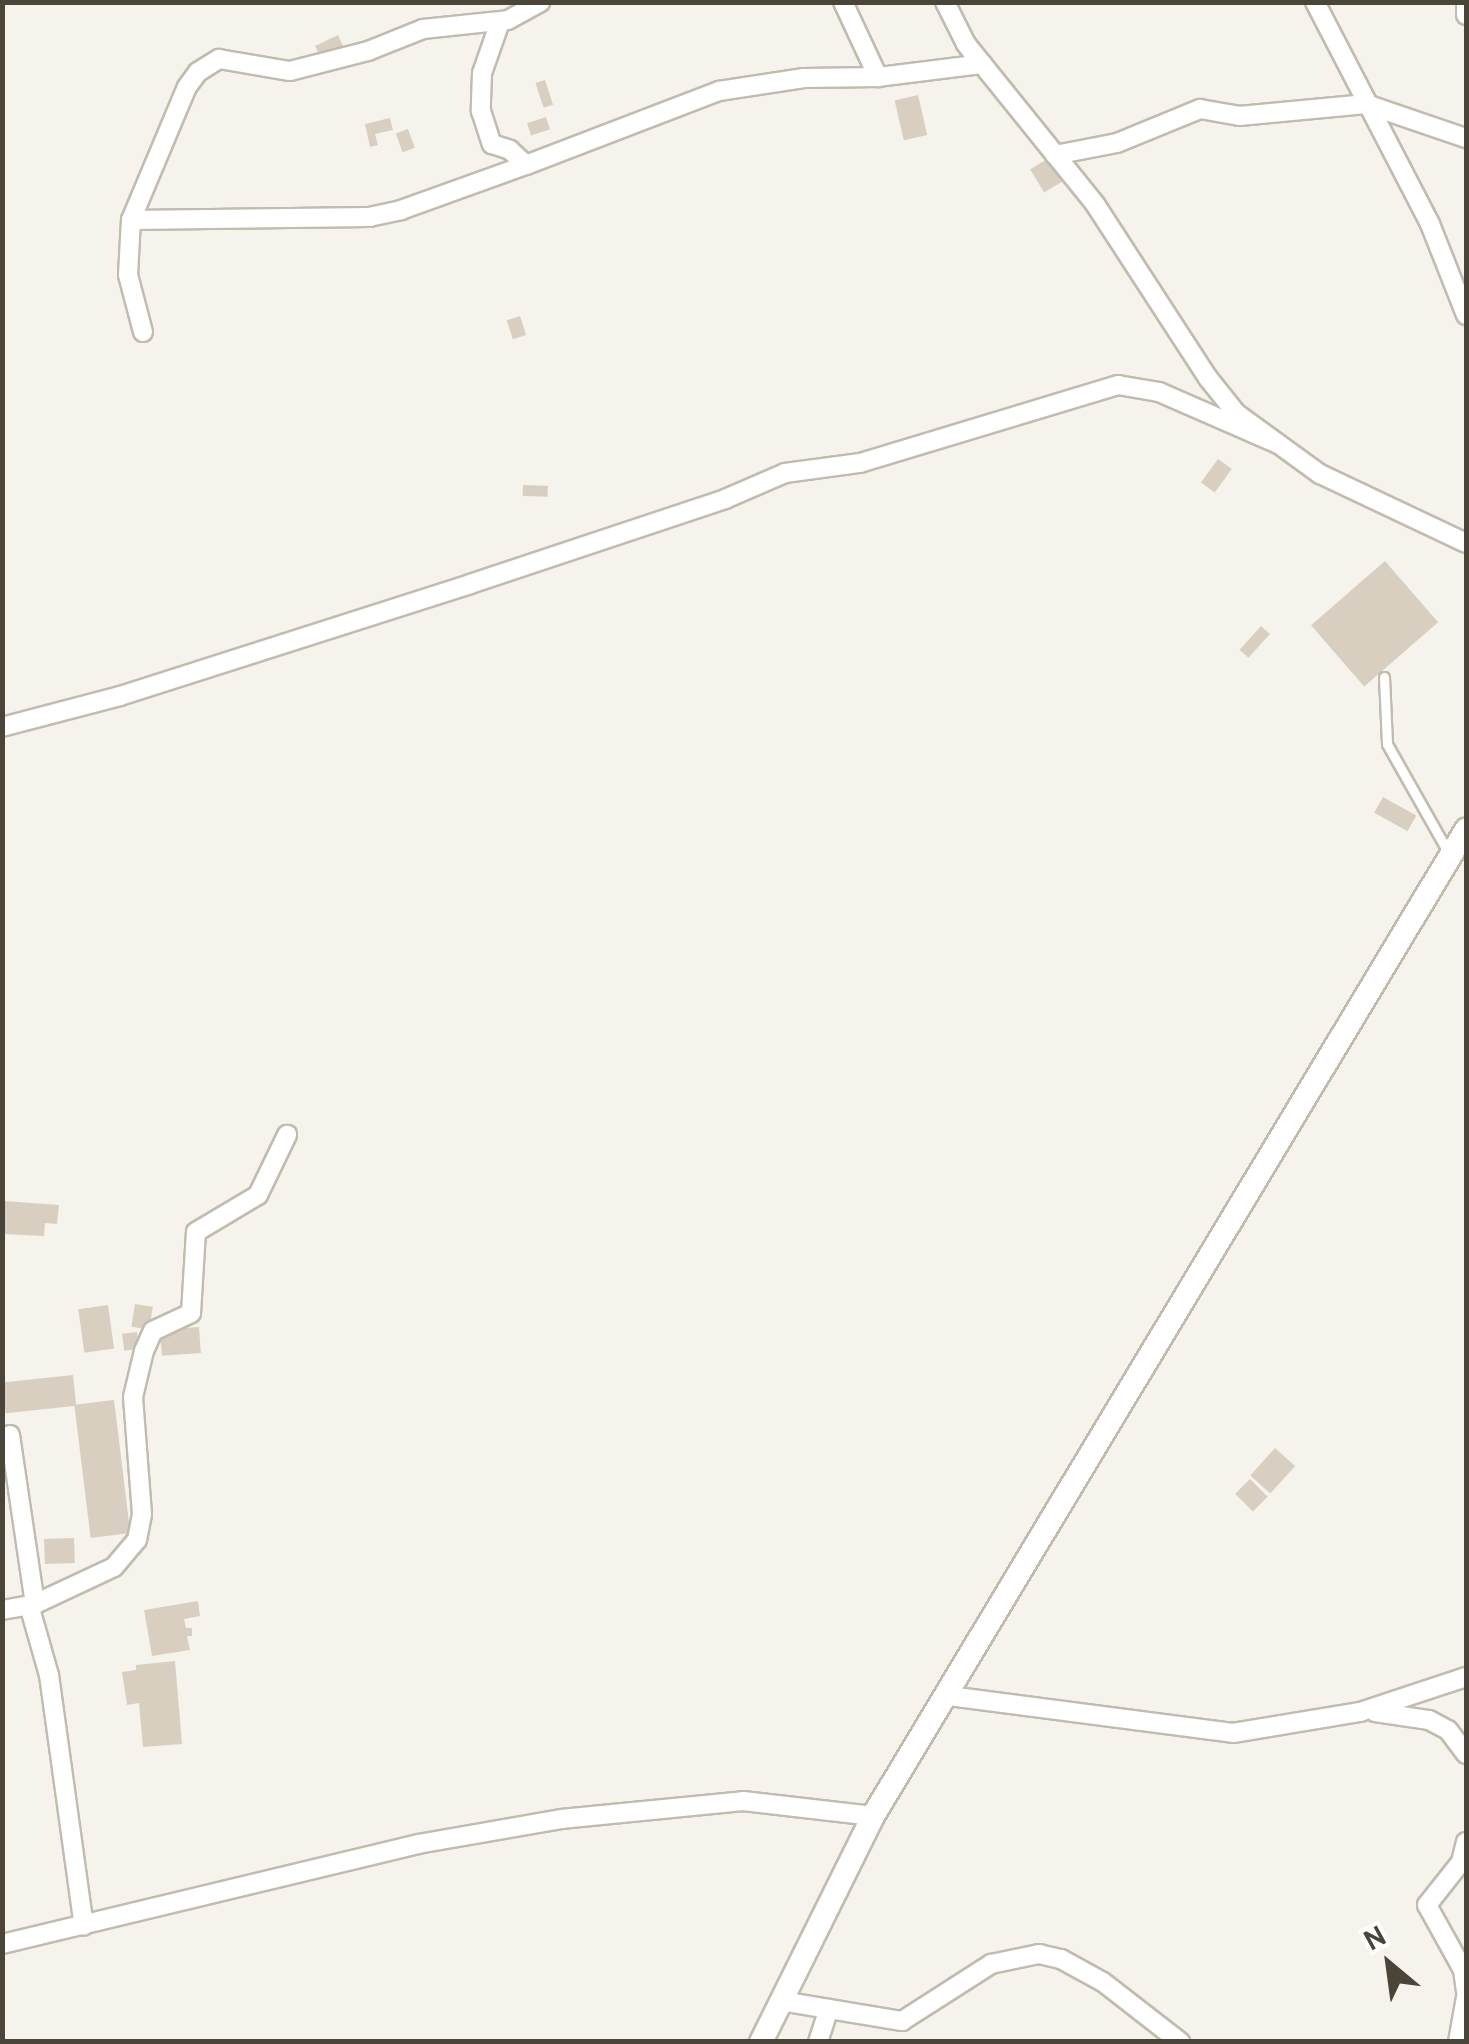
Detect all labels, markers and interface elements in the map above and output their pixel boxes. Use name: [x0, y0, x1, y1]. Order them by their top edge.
north arrow: [1339, 1914, 1439, 2014]
text: N: [1358, 1918, 1391, 1957]

